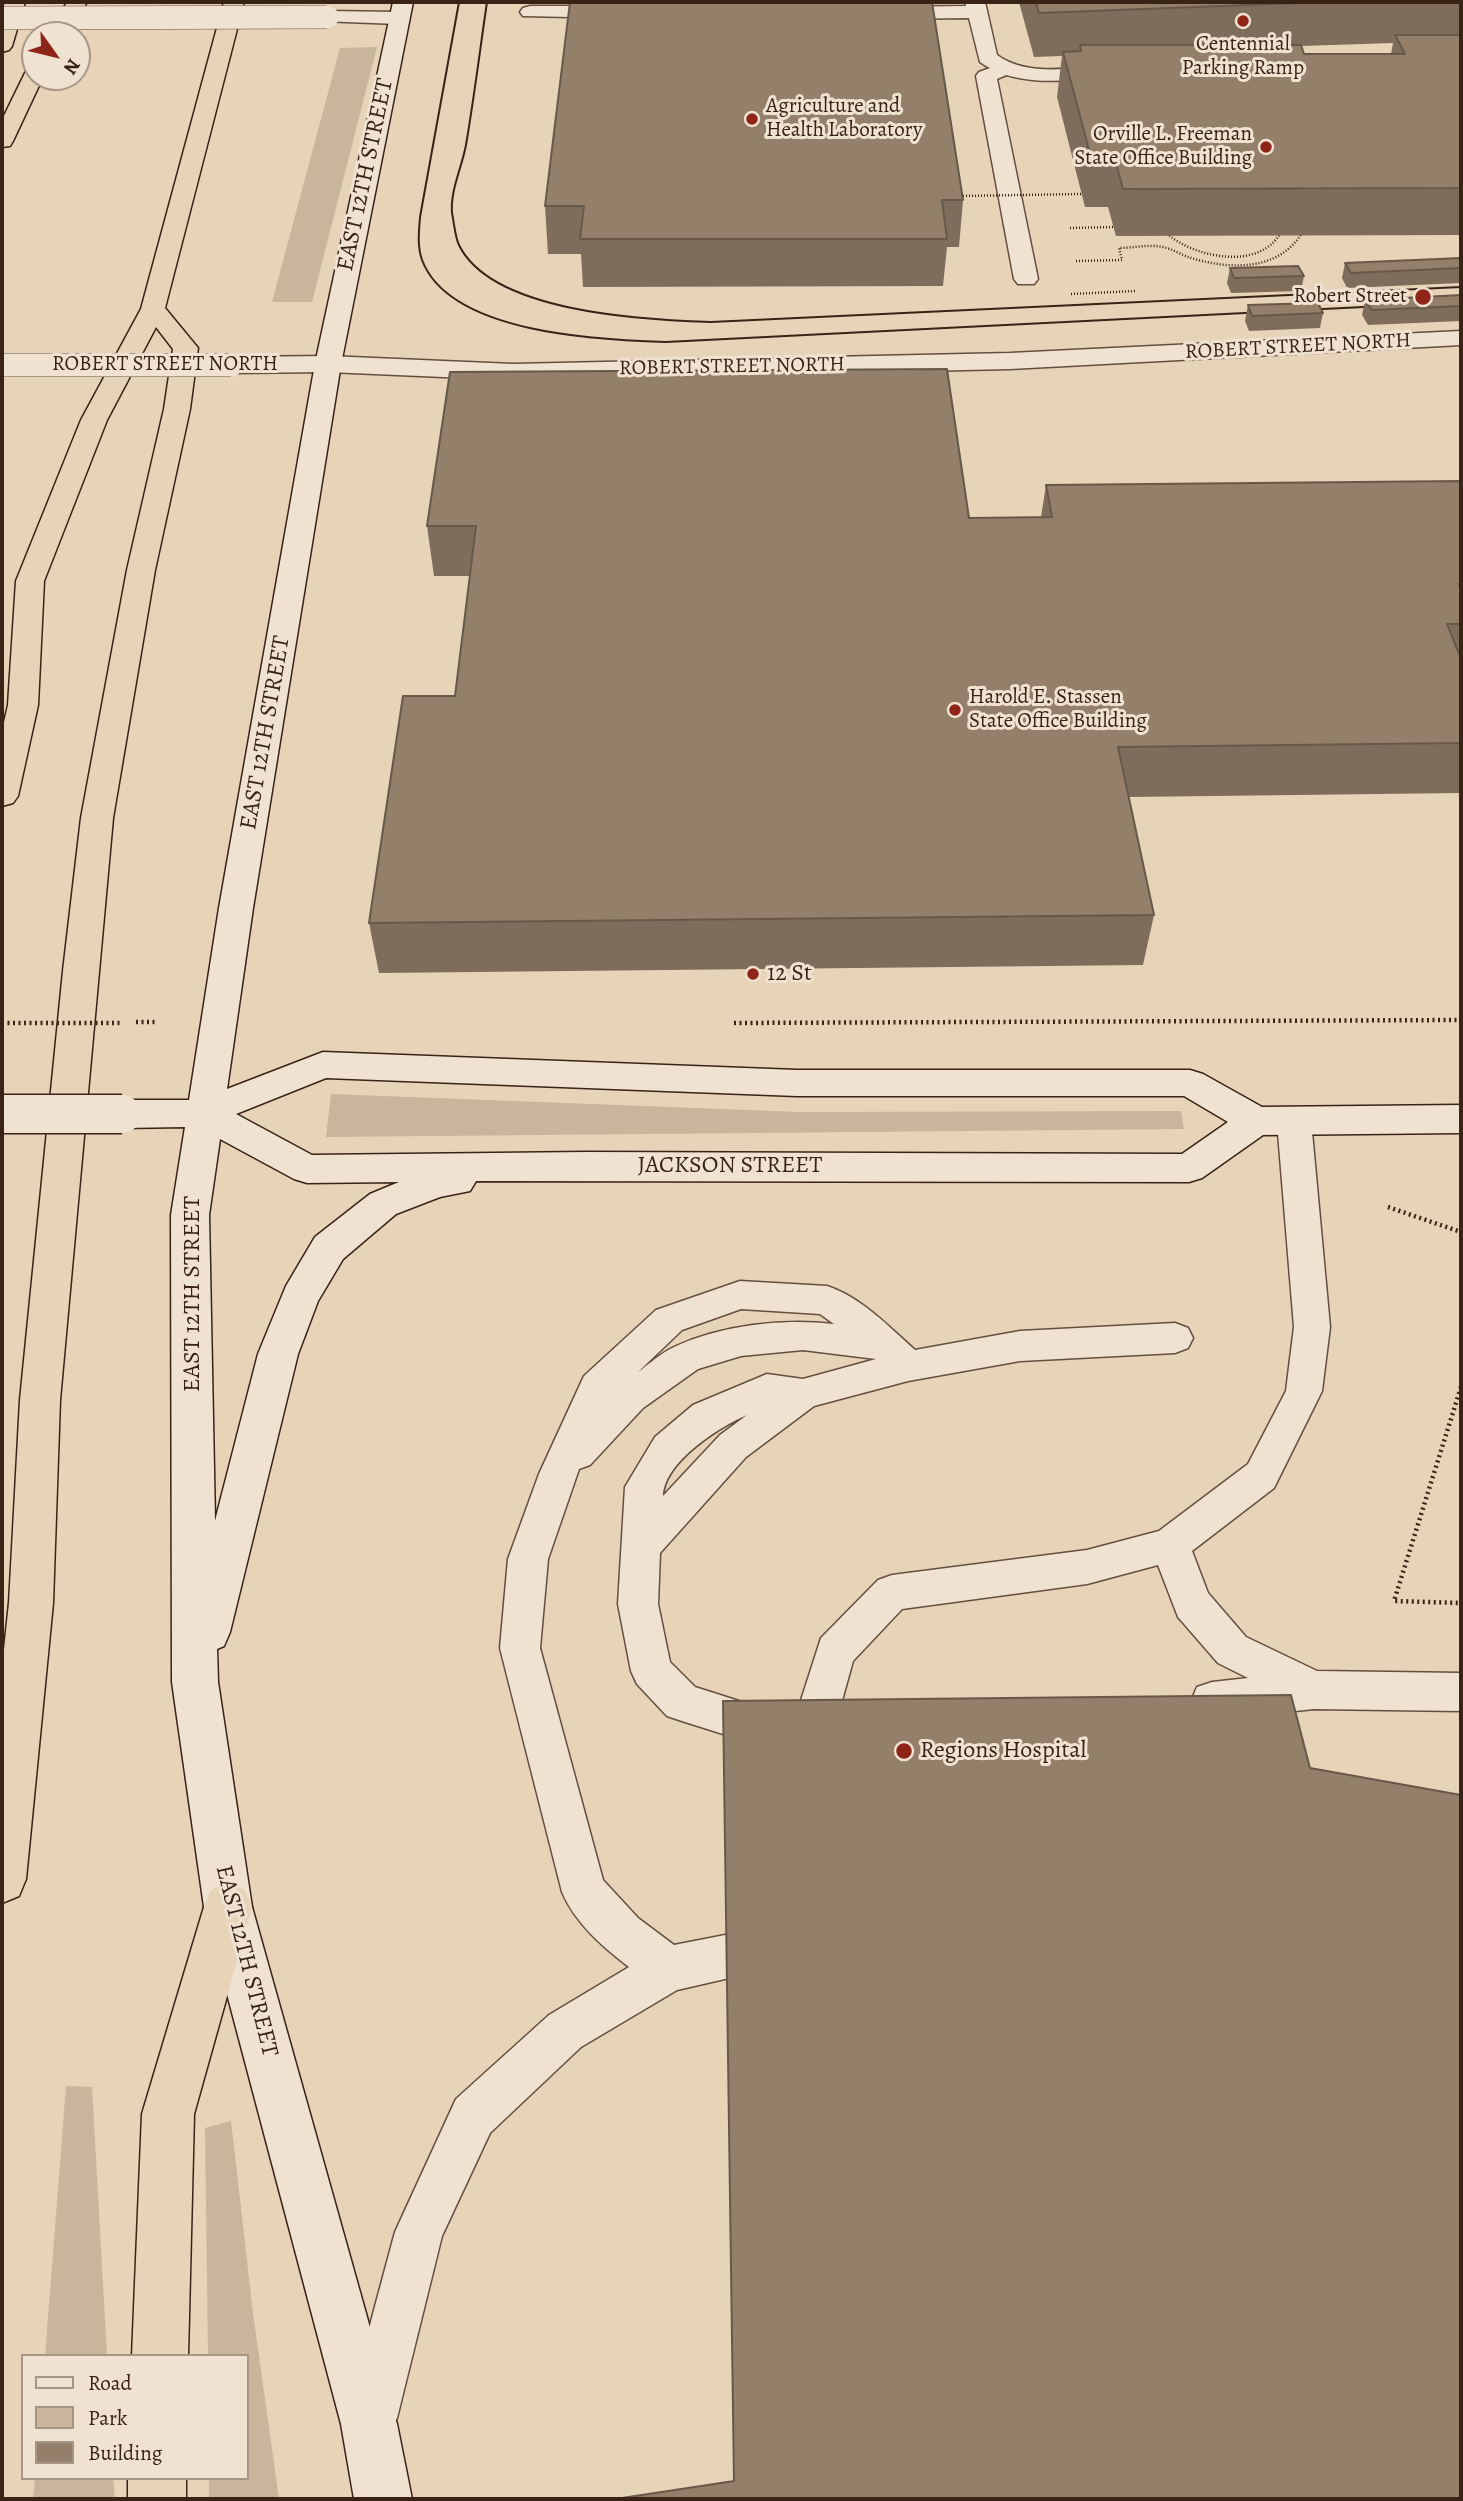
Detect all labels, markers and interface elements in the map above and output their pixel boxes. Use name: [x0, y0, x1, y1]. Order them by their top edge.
marker: Centennial Parking Ramp: [1235, 13, 1251, 29]
north arrow: [21, 21, 91, 91]
place label: Centennial Parking Ramp: [1182, 32, 1304, 82]
text: N: [57, 54, 86, 80]
street label: EAST 12TH STREET: [332, 76, 400, 274]
place label: Agriculture and Health Laboratory: [766, 94, 922, 144]
marker: Agriculture and Health Laboratory: [744, 111, 760, 127]
place label: Orville L. Freeman State Office Building: [1074, 122, 1252, 172]
marker: Orville L. Freeman State Office Building: [1258, 139, 1274, 155]
place label: Robert Street: [1293, 284, 1407, 310]
marker: Robert Street: [1413, 287, 1433, 307]
street label: ROBERT STREET NORTH: [1184, 328, 1412, 366]
street label: ROBERT STREET NORTH: [52, 352, 278, 378]
street label: ROBERT STREET NORTH: [619, 352, 845, 382]
street label: EAST 12TH STREET: [235, 634, 297, 832]
place label: Harold E. Stassen State Office Building: [969, 685, 1147, 735]
marker: Harold E. Stassen State Office Building: [947, 702, 963, 718]
place label: 12 St: [767, 960, 812, 988]
marker: 12 St: [745, 966, 761, 982]
street label: JACKSON STREET: [638, 1152, 822, 1180]
street label: EAST 12TH STREET: [179, 1196, 207, 1392]
place label: Regions Hospital: [920, 1737, 1086, 1765]
marker: Regions Hospital: [894, 1741, 914, 1761]
street label: EAST 12TH STREET: [208, 1862, 284, 2060]
legend: [21, 2354, 248, 2480]
text: Road: [88, 2369, 132, 2397]
text: Park: [88, 2404, 127, 2432]
text: Building: [88, 2439, 162, 2467]

